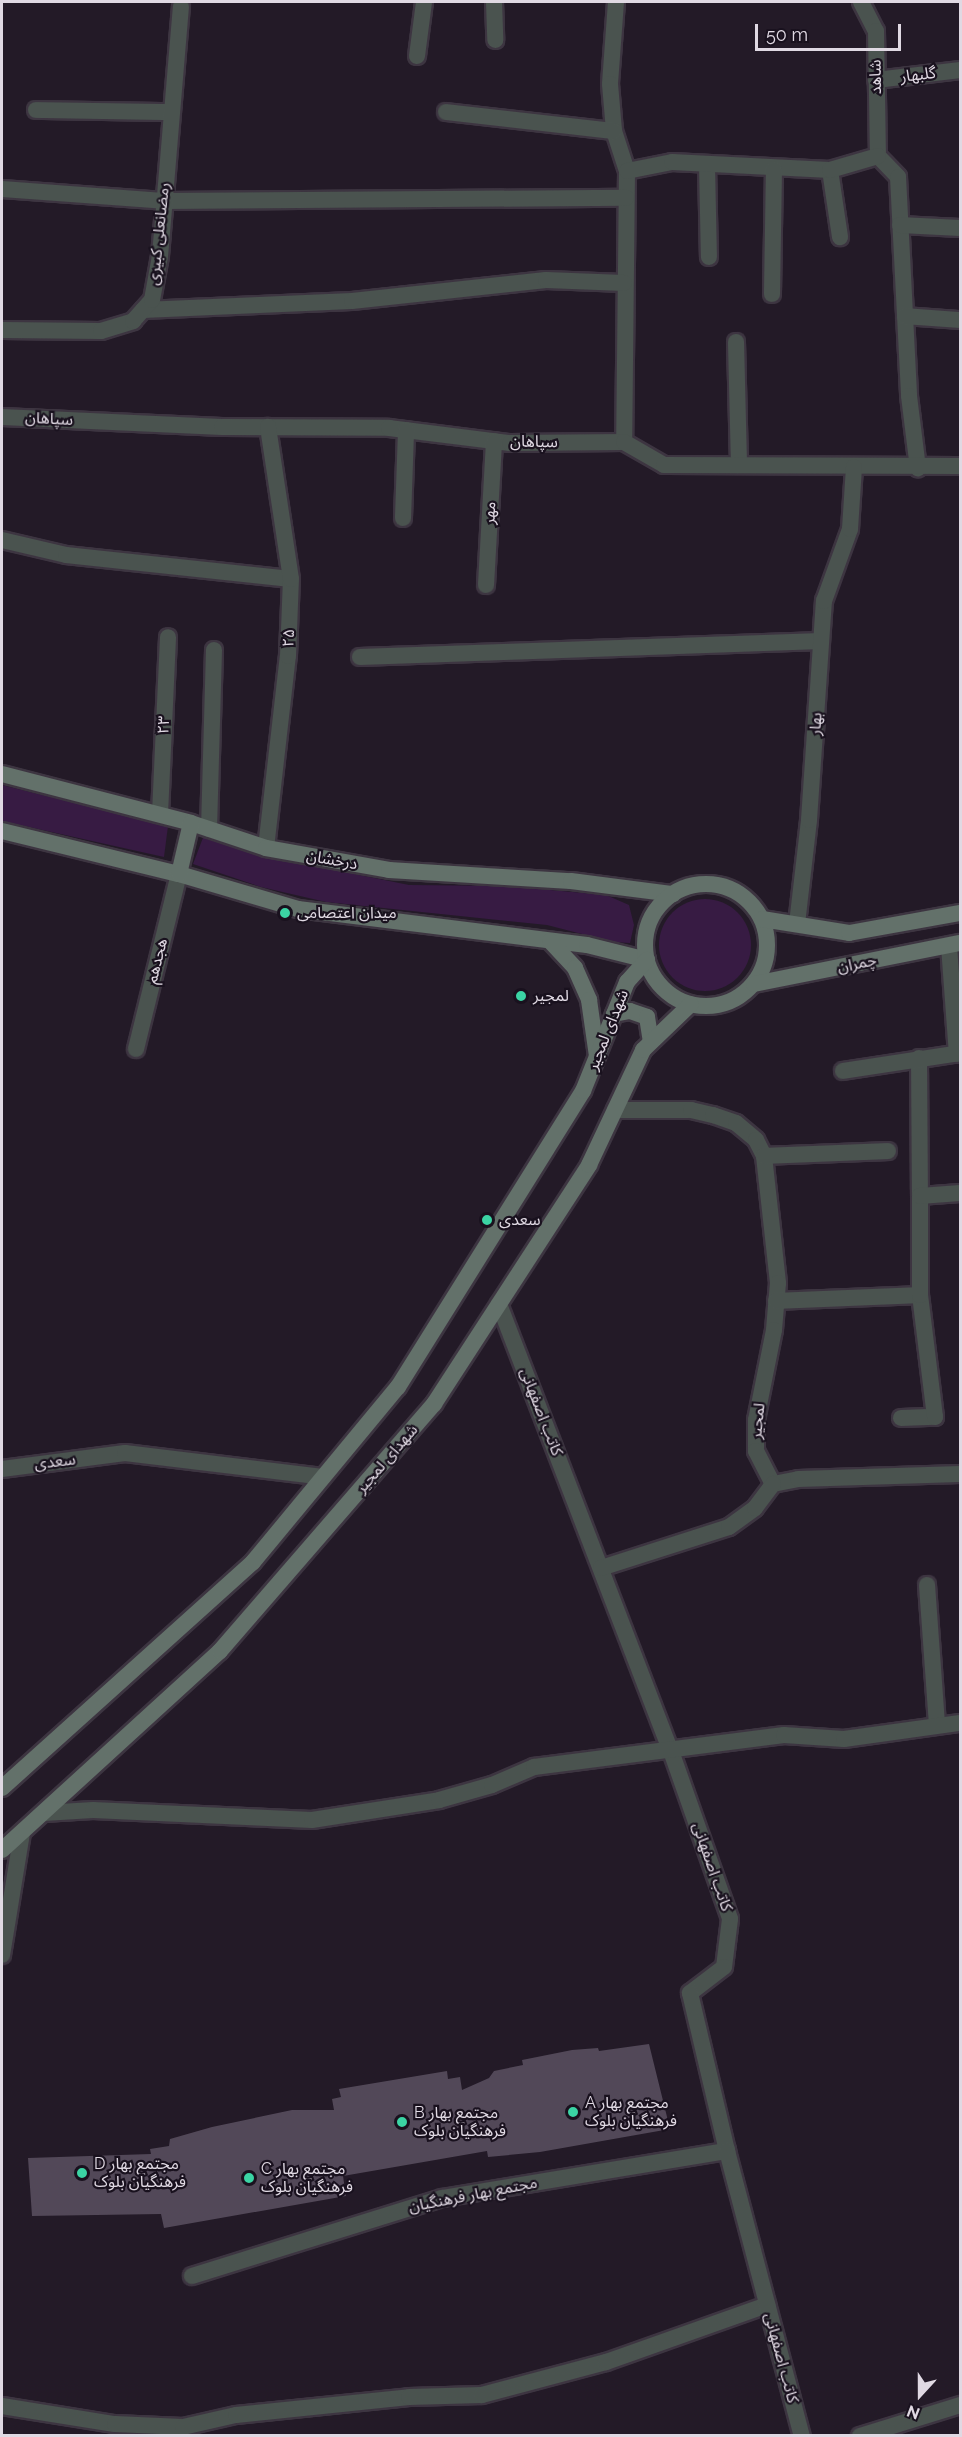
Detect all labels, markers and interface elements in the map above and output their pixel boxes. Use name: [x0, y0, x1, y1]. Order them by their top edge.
scale bar: [758, 12, 904, 50]
text: 50 m: [766, 24, 808, 45]
street label: شاهد: [866, 59, 886, 95]
street label: گلبهار: [899, 63, 937, 87]
street label: رمضانعلی کبیری: [144, 182, 174, 286]
street label: سپاهان: [25, 408, 73, 430]
street label: سپاهان: [510, 432, 558, 452]
street label: مهر: [480, 501, 500, 525]
street label: ۲۵: [279, 628, 299, 648]
street label: بهار: [806, 712, 826, 736]
street label: ۲۳: [154, 715, 174, 735]
street label: درخشان: [305, 846, 359, 874]
place label: میدان اعتصامی: [297, 903, 397, 923]
marker: میدان اعتصامی: [278, 906, 292, 920]
street label: هجدهم: [142, 936, 172, 986]
street label: چمران: [836, 951, 878, 977]
place label: لمجیر: [533, 986, 569, 1006]
street label: شهدای لمجیر: [583, 987, 633, 1073]
marker: لمجیر: [514, 989, 528, 1003]
place label: سعدی: [499, 1210, 541, 1230]
marker: سعدی: [480, 1213, 494, 1227]
street label: کاتب اصفهانی: [515, 1365, 567, 1459]
street label: لمجیر: [747, 1402, 769, 1440]
street label: شهدای لمجیر: [352, 1421, 422, 1497]
street label: سعدی: [33, 1450, 77, 1474]
street label: کاتب اصفهانی: [688, 1820, 736, 1914]
place label: A مجتمع بهار فرهنگیان بلوک: [585, 2093, 677, 2131]
place label: B مجتمع بهار فرهنگیان بلوک: [414, 2103, 506, 2141]
marker: A مجتمع بهار فرهنگیان بلوک: [566, 2105, 580, 2119]
marker: B مجتمع بهار فرهنگیان بلوک: [395, 2115, 409, 2129]
place label: D مجتمع بهار فرهنگیان بلوک: [94, 2154, 186, 2192]
place label: C مجتمع بهار فرهنگیان بلوک: [261, 2159, 353, 2197]
marker: D مجتمع بهار فرهنگیان بلوک: [75, 2166, 89, 2180]
marker: C مجتمع بهار فرهنگیان بلوک: [242, 2171, 256, 2185]
street label: مجتمع بهار فرهنگیان: [407, 2173, 539, 2217]
street label: کاتب اصفهانی: [760, 2311, 802, 2405]
north arrow: [890, 2365, 950, 2425]
text: N: [904, 2401, 922, 2423]

